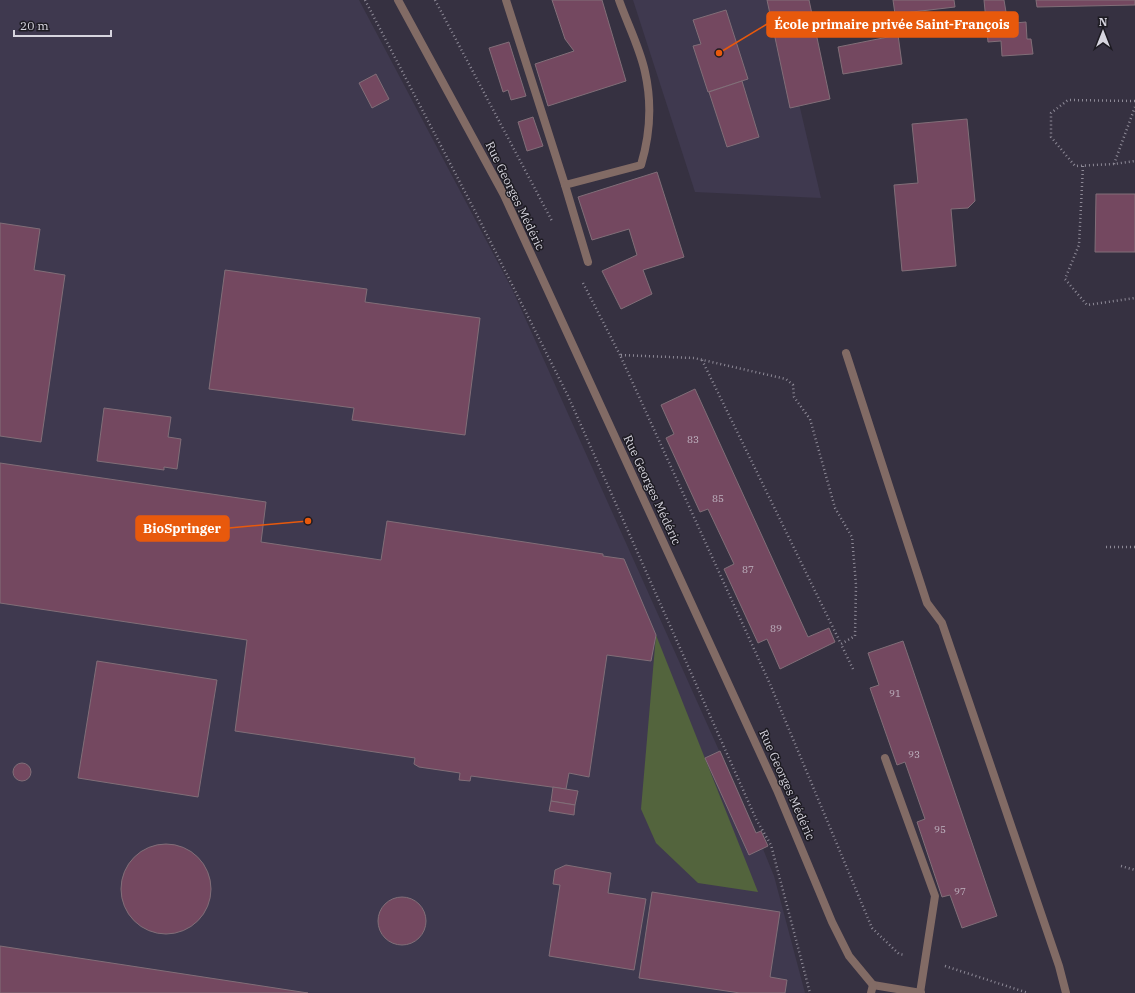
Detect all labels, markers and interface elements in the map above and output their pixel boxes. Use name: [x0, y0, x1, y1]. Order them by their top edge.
scale bar: [14, 12, 111, 38]
callout: École primaire privée Saint-François: [767, 12, 1018, 37]
north arrow: [1083, 12, 1123, 52]
text: N: [1099, 15, 1108, 29]
text: École primaire privée Saint-François: [774, 16, 1010, 33]
text: 20 m: [20, 18, 49, 33]
street label: Rue Georges Médéric: [483, 139, 548, 253]
street label: Rue Georges Médéric: [620, 433, 684, 547]
house number: 83: [687, 433, 699, 446]
house number: 85: [712, 492, 724, 505]
callout: BioSpringer: [136, 516, 229, 541]
text: BioSpringer: [143, 520, 222, 537]
house number: 87: [742, 563, 754, 576]
house number: 89: [770, 622, 782, 635]
house number: 91: [889, 687, 901, 700]
street label: Rue Georges Médéric: [756, 727, 819, 842]
house number: 93: [908, 748, 920, 761]
house number: 95: [934, 823, 946, 836]
house number: 97: [954, 885, 966, 898]

